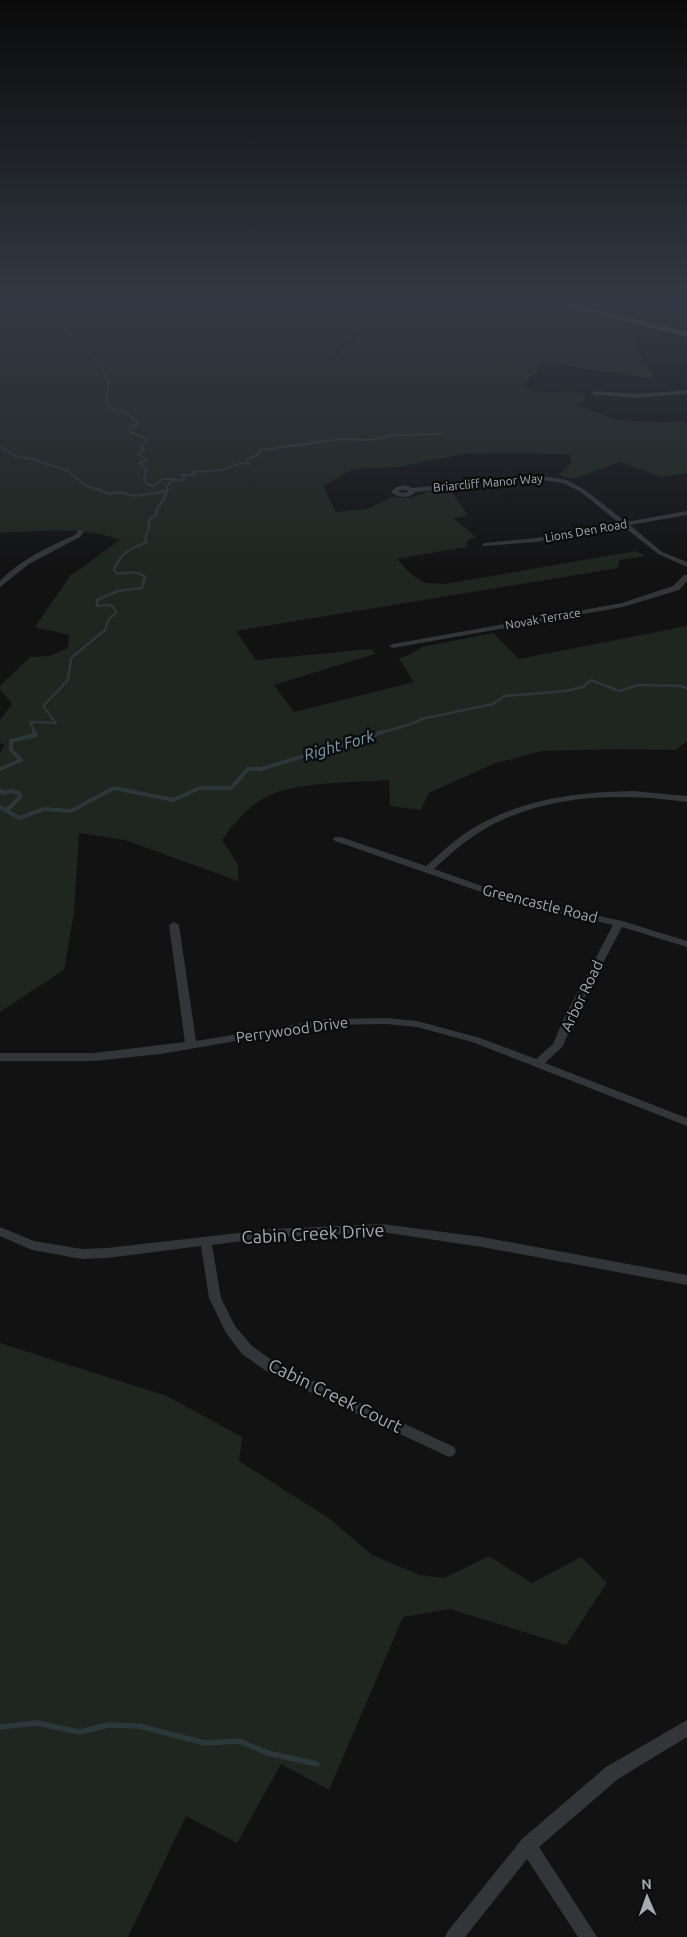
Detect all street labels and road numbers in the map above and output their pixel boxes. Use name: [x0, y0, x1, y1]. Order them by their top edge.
street label: Briarcliff Manor Way: [433, 471, 543, 494]
street label: Lions Den Road: [544, 517, 628, 544]
street label: Novak Terrace: [504, 605, 582, 632]
street label: Greencastle Road: [481, 881, 599, 926]
street label: Arbor Road: [557, 958, 606, 1034]
street label: Perrywood Drive: [235, 1013, 349, 1046]
street label: Cabin Creek Drive: [241, 1219, 385, 1247]
street label: Cabin Creek Court: [265, 1354, 406, 1436]

